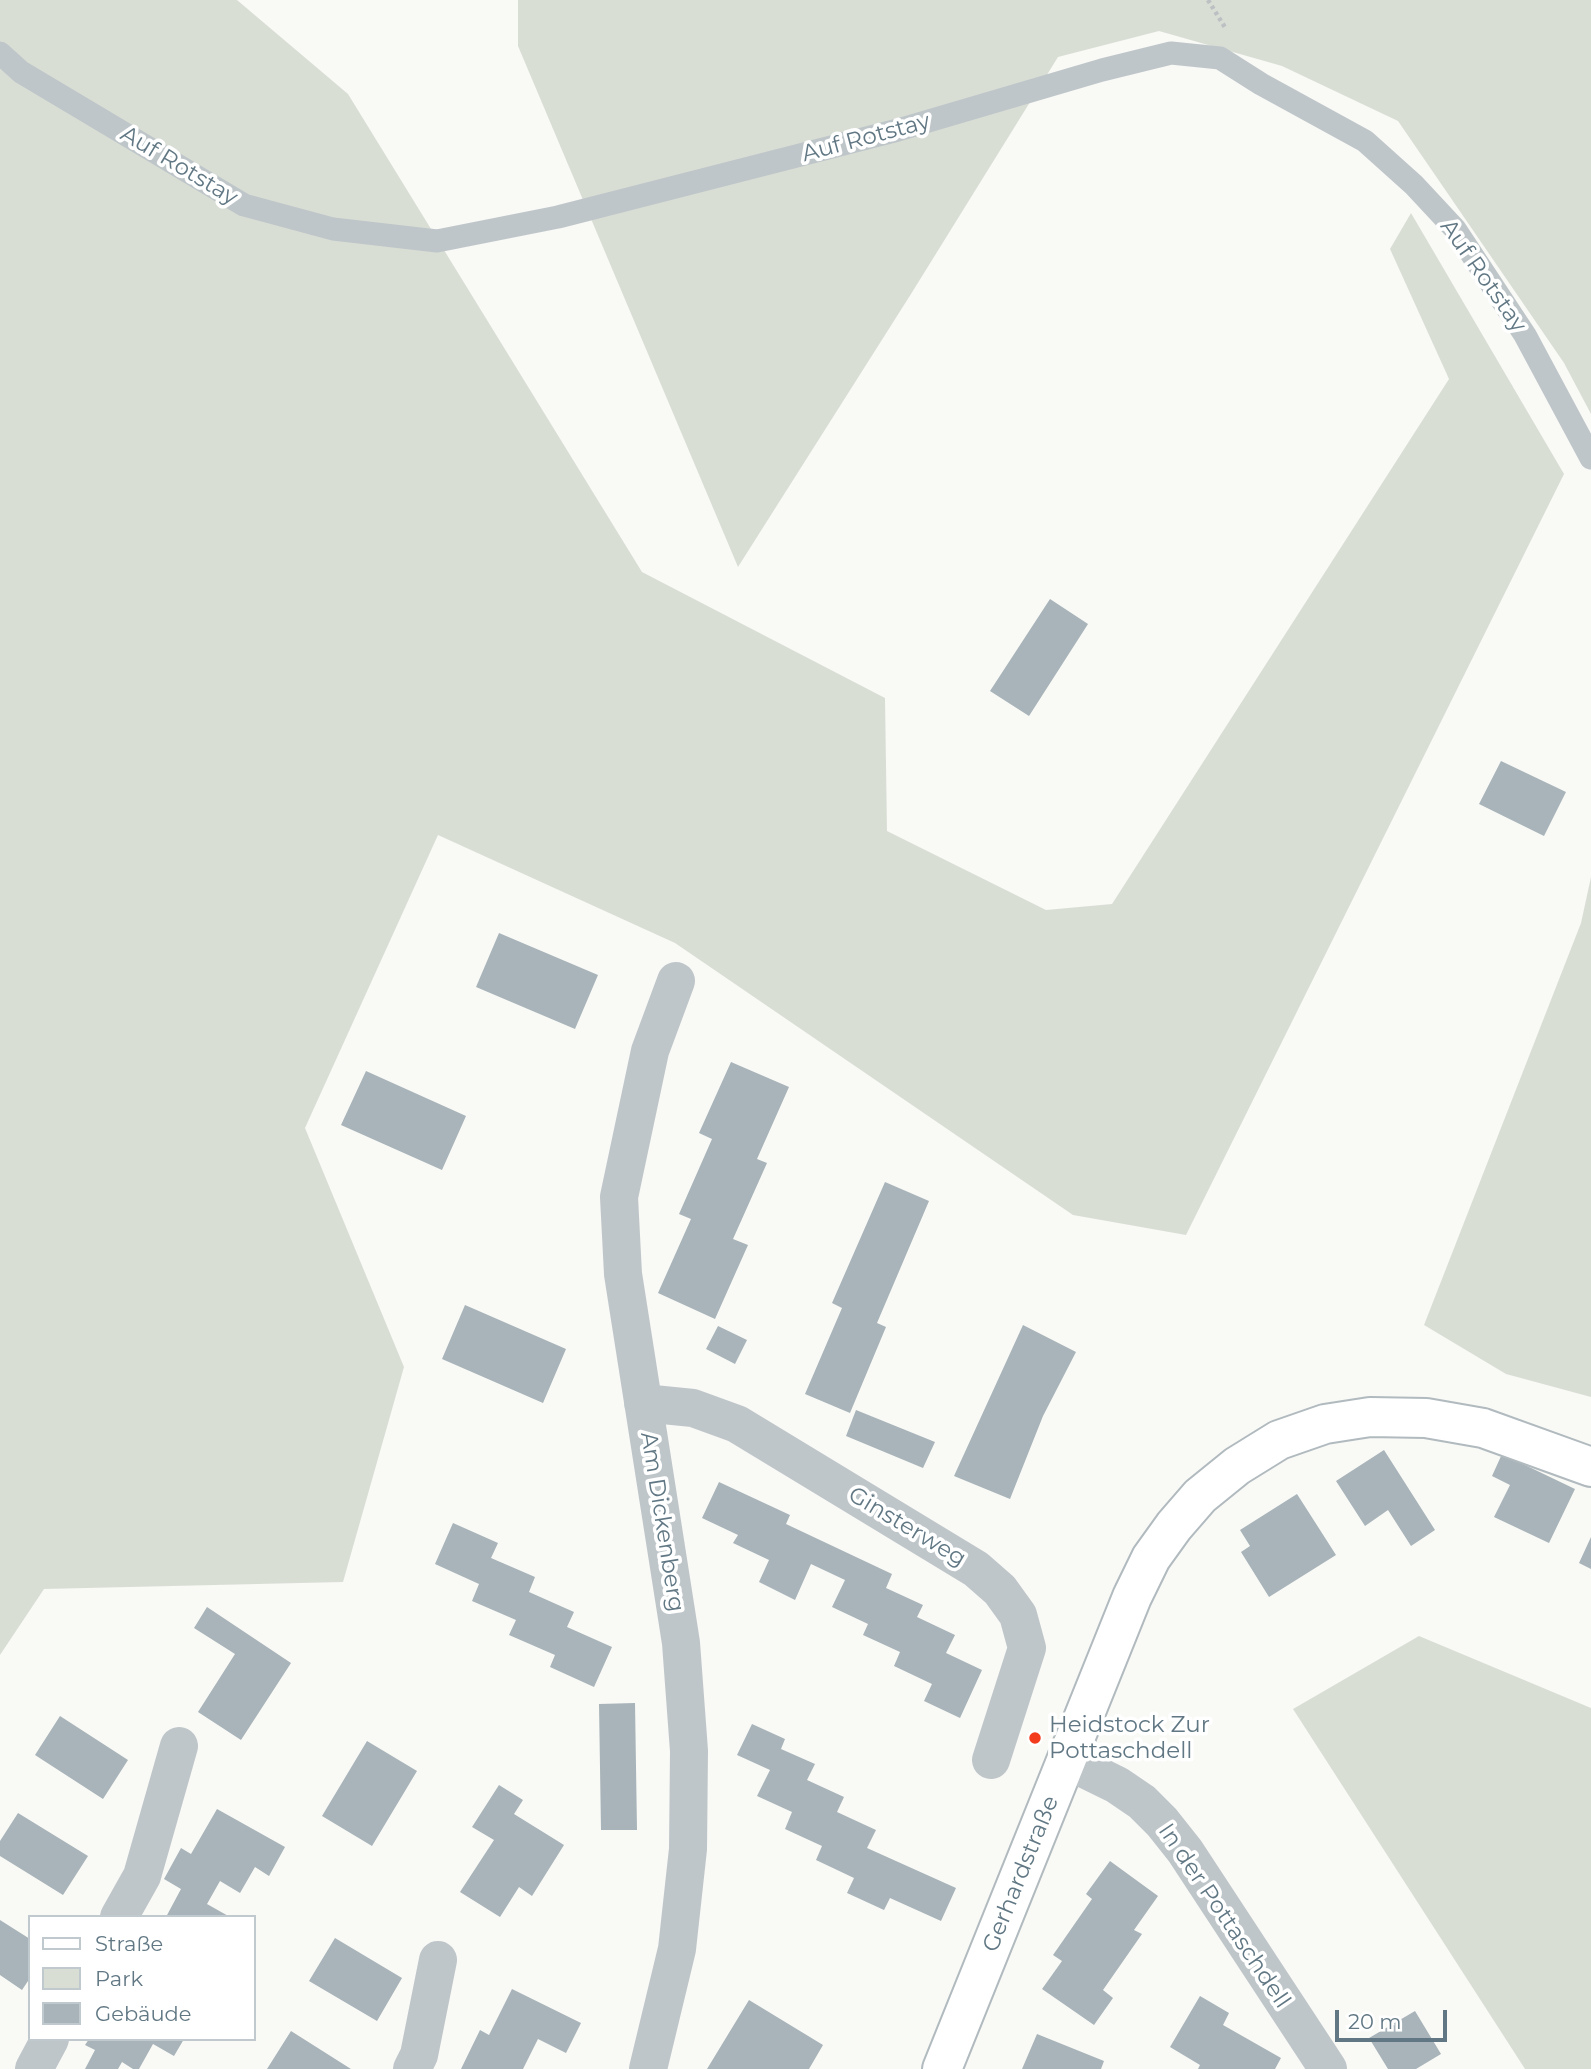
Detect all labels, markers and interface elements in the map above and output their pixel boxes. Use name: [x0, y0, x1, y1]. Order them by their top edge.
street label: Auf Rotstay: [799, 108, 933, 168]
street label: Auf Rotstay: [115, 120, 243, 212]
street label: Auf Rotstay: [1434, 214, 1532, 338]
street label: Am Dickenberg: [634, 1430, 690, 1614]
street label: Ginsterweg: [843, 1481, 971, 1573]
place label: Heidstock Zur Pottaschdell: [1049, 1711, 1210, 1765]
marker: Heidstock Zur Pottaschdell: [1027, 1730, 1043, 1746]
street label: Gerhardstraße: [977, 1792, 1065, 1956]
street label: In der Pottaschdell: [1152, 1818, 1296, 2014]
legend: [28, 1915, 256, 2041]
text: Straße: [95, 1931, 163, 1956]
text: Park: [95, 1966, 143, 1991]
scale bar: [1339, 1996, 1451, 2040]
text: Gebäude: [95, 2001, 192, 2026]
text: 20 m: [1348, 2009, 1402, 2034]

